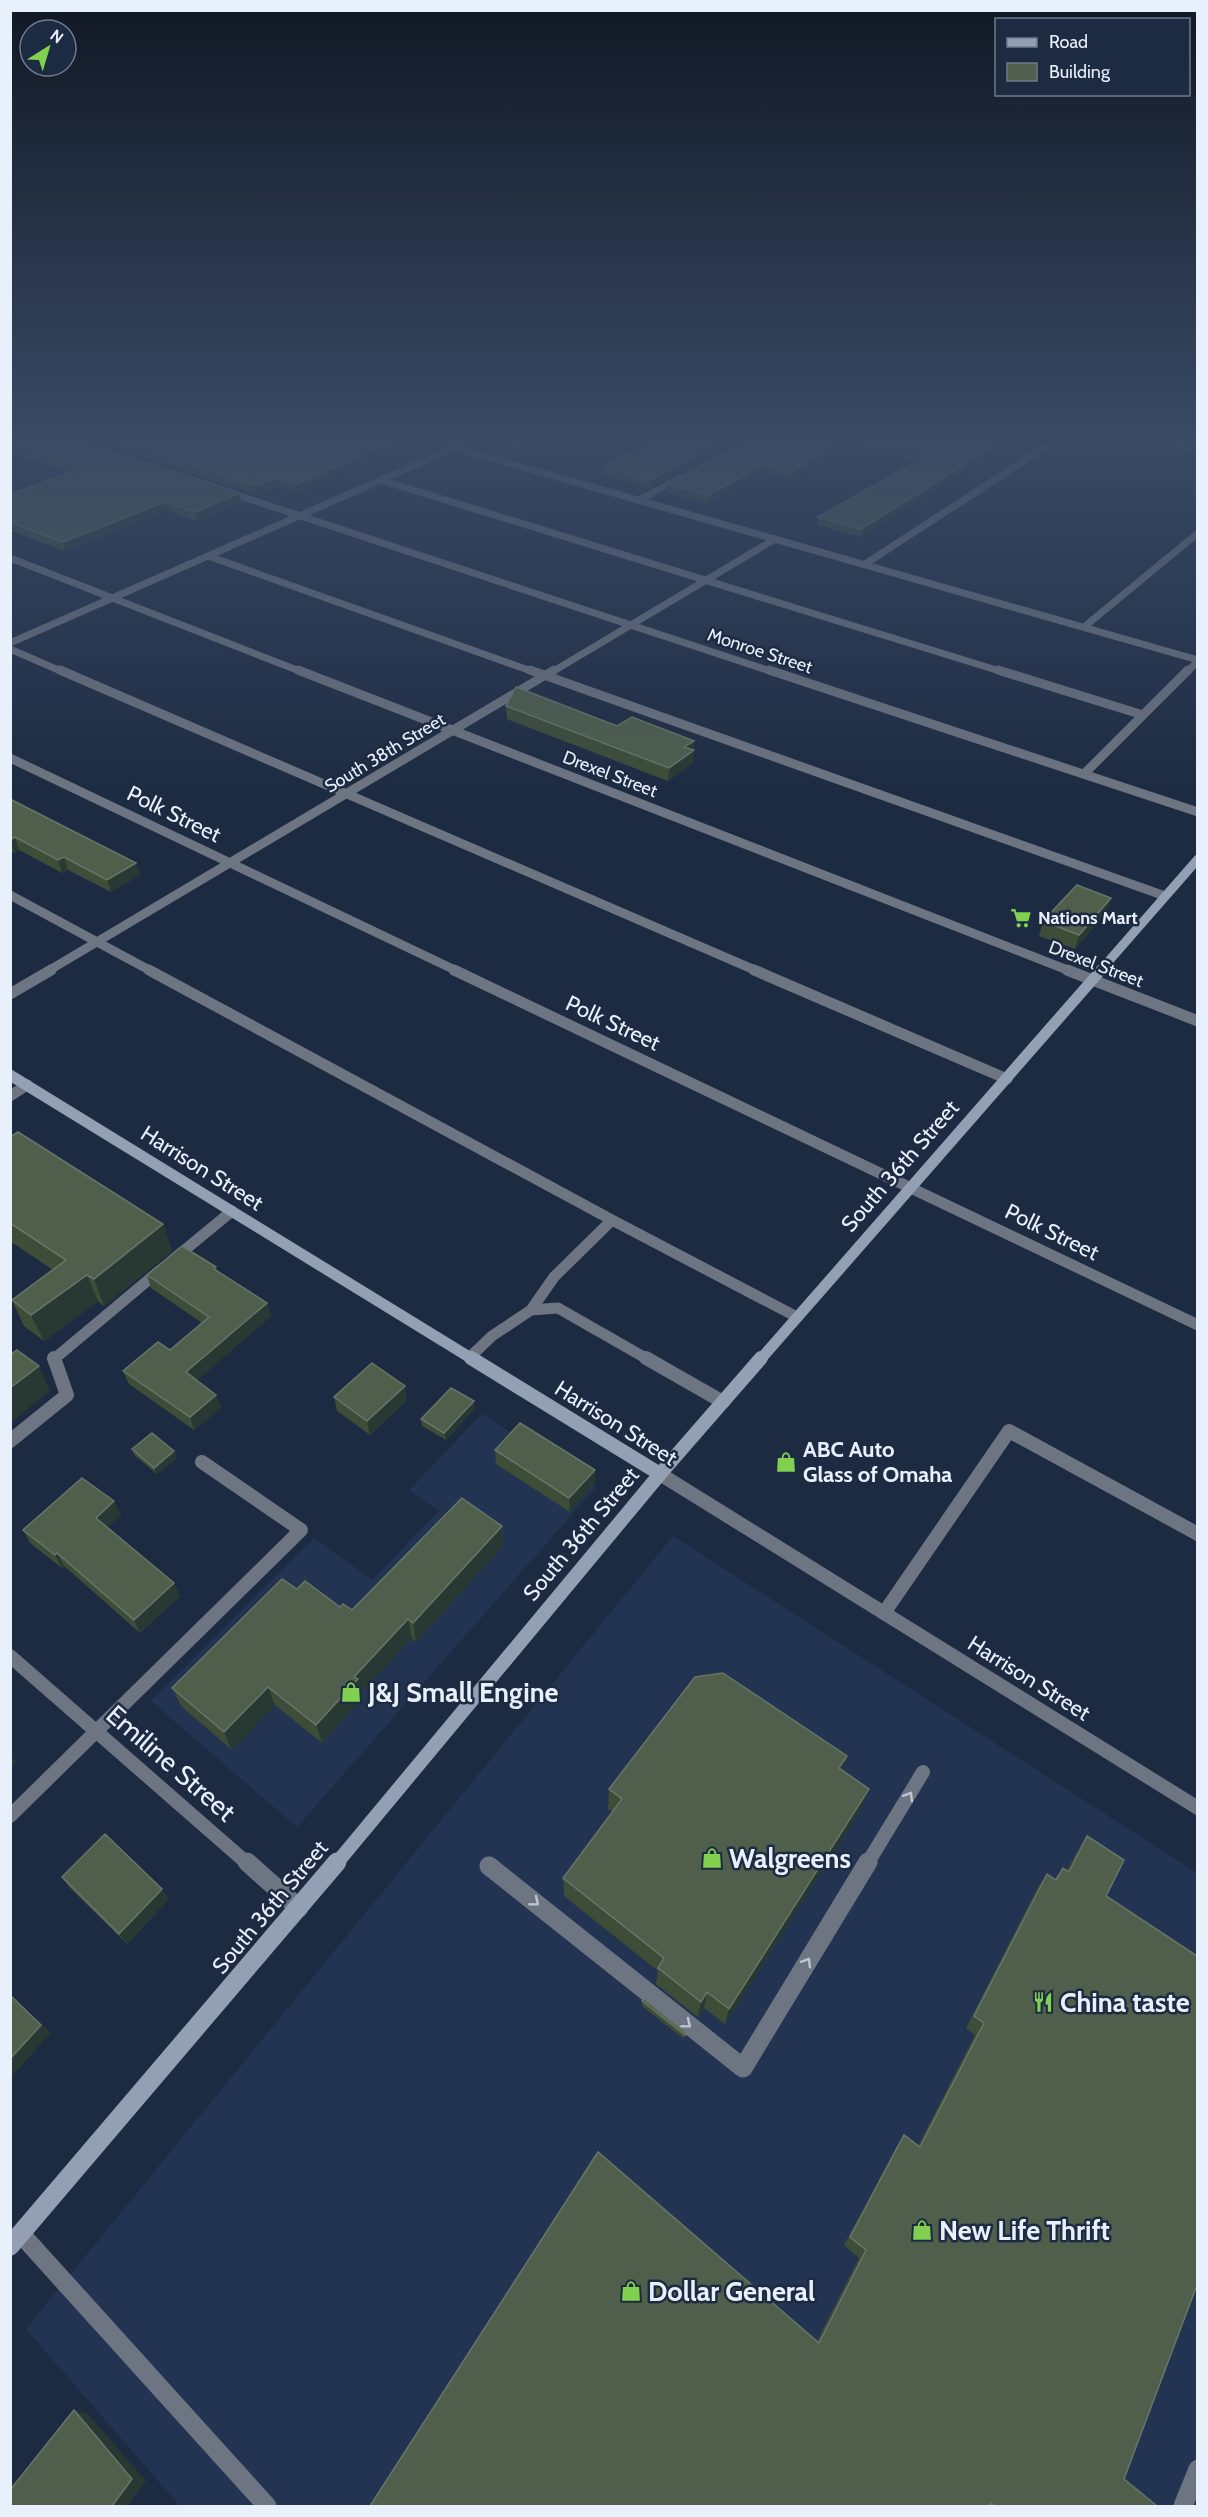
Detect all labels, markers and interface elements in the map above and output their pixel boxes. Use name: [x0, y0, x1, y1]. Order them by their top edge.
north arrow: [18, 18, 78, 78]
legend: [995, 18, 1190, 96]
text: N: [46, 25, 67, 47]
text: Road: [1049, 31, 1088, 53]
text: Building: [1049, 61, 1111, 83]
street label: Monroe Street: [705, 624, 815, 678]
street label: South 38th Street: [321, 708, 449, 798]
street label: Drexel Street: [560, 746, 660, 802]
street label: Polk Street: [123, 780, 226, 849]
supermarket icon: Nations Mart: [1009, 906, 1033, 930]
place label: Nations Mart: [1038, 907, 1138, 929]
street label: Drexel Street: [1046, 936, 1146, 992]
street label: Polk Street: [562, 989, 665, 1057]
street label: South 36th Street: [835, 1094, 965, 1237]
street label: Harrison Street: [136, 1120, 269, 1217]
street label: Polk Street: [1001, 1198, 1104, 1267]
street label: Harrison Street: [550, 1375, 683, 1472]
place label: ABC Auto Glass of Omaha: [803, 1436, 952, 1488]
shop icon: ABC Auto Glass of Omaha: [774, 1450, 798, 1474]
street label: South 36th Street: [517, 1461, 645, 1606]
street label: Harrison Street: [963, 1630, 1096, 1727]
place label: J&J Small Engine: [367, 1676, 559, 1709]
shop icon: J&J Small Engine: [339, 1680, 363, 1704]
street label: Emiline Street: [100, 1698, 242, 1828]
one-way arrow: [901, 1792, 913, 1802]
street label: South 36th Street: [206, 1834, 334, 1979]
place label: Walgreens: [729, 1842, 851, 1875]
shop icon: Walgreens: [700, 1846, 724, 1870]
one-way arrow: [528, 1895, 539, 1906]
one-way arrow: [800, 1958, 812, 1968]
place label: China taste: [1060, 1986, 1190, 2019]
restaurant icon: China taste: [1031, 1990, 1055, 2014]
one-way arrow: [681, 2016, 692, 2027]
place label: New Life Thrift: [939, 2214, 1110, 2247]
shop icon: New Life Thrift: [910, 2218, 934, 2242]
place label: Dollar General: [648, 2275, 815, 2308]
shop icon: Dollar General: [619, 2279, 643, 2303]

